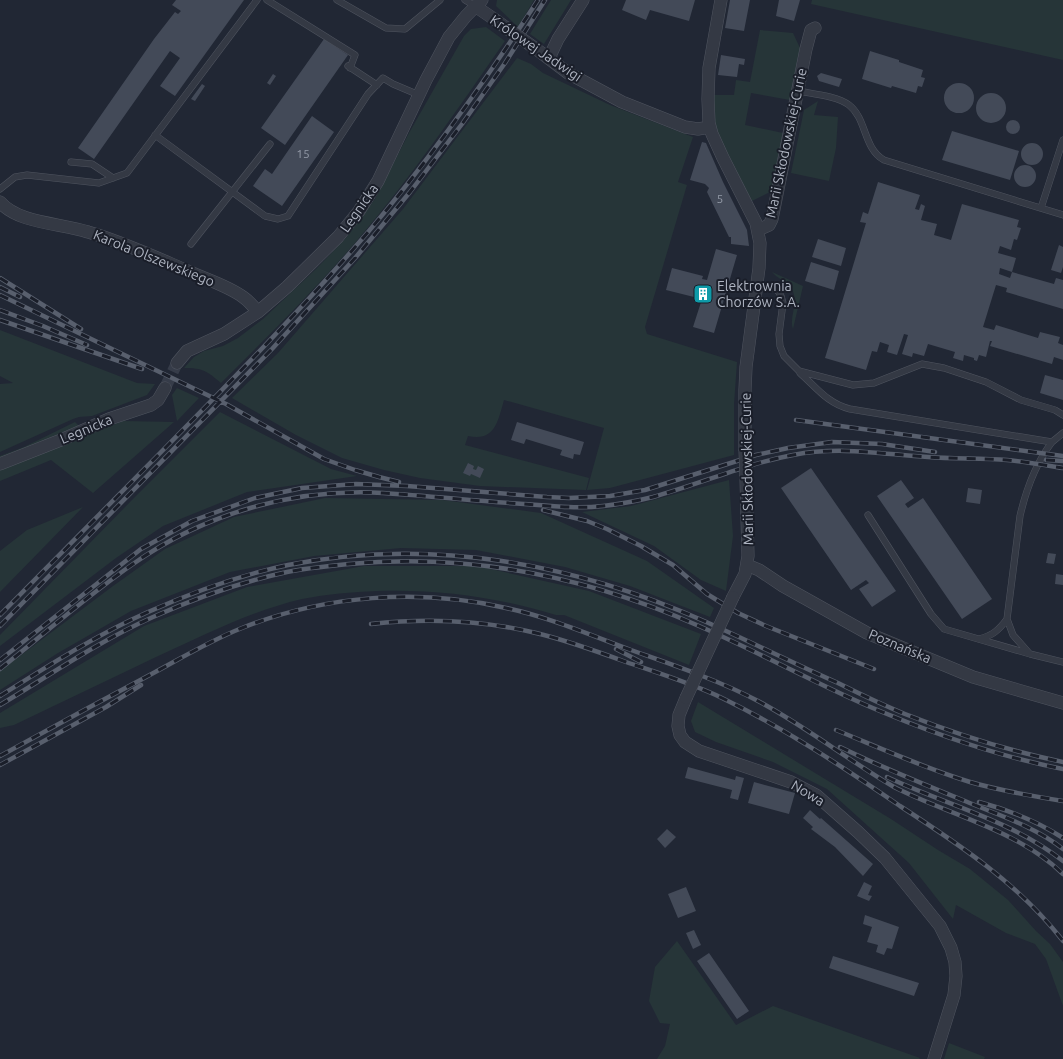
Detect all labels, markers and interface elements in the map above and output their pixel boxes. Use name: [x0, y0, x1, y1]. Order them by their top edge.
street label: Królowej Jadwigi: [487, 11, 585, 85]
street label: Marii Skłodowskiej-Curie: [762, 67, 810, 219]
house number: 15: [296, 147, 310, 160]
street label: Legnicka: [337, 181, 381, 235]
house number: 5: [717, 192, 723, 205]
street label: Karola Olszewskiego: [91, 226, 217, 290]
place label: Elektrownia Chorzów S.A.: [717, 278, 800, 310]
building icon: Elektrownia Chorzów S.A.: [692, 283, 714, 305]
street label: Marii Skłodowskiej-Curie: [738, 392, 756, 546]
street label: Legnicka: [58, 411, 114, 447]
street label: Poznańska: [866, 626, 934, 666]
street label: Nowa: [788, 777, 828, 809]

